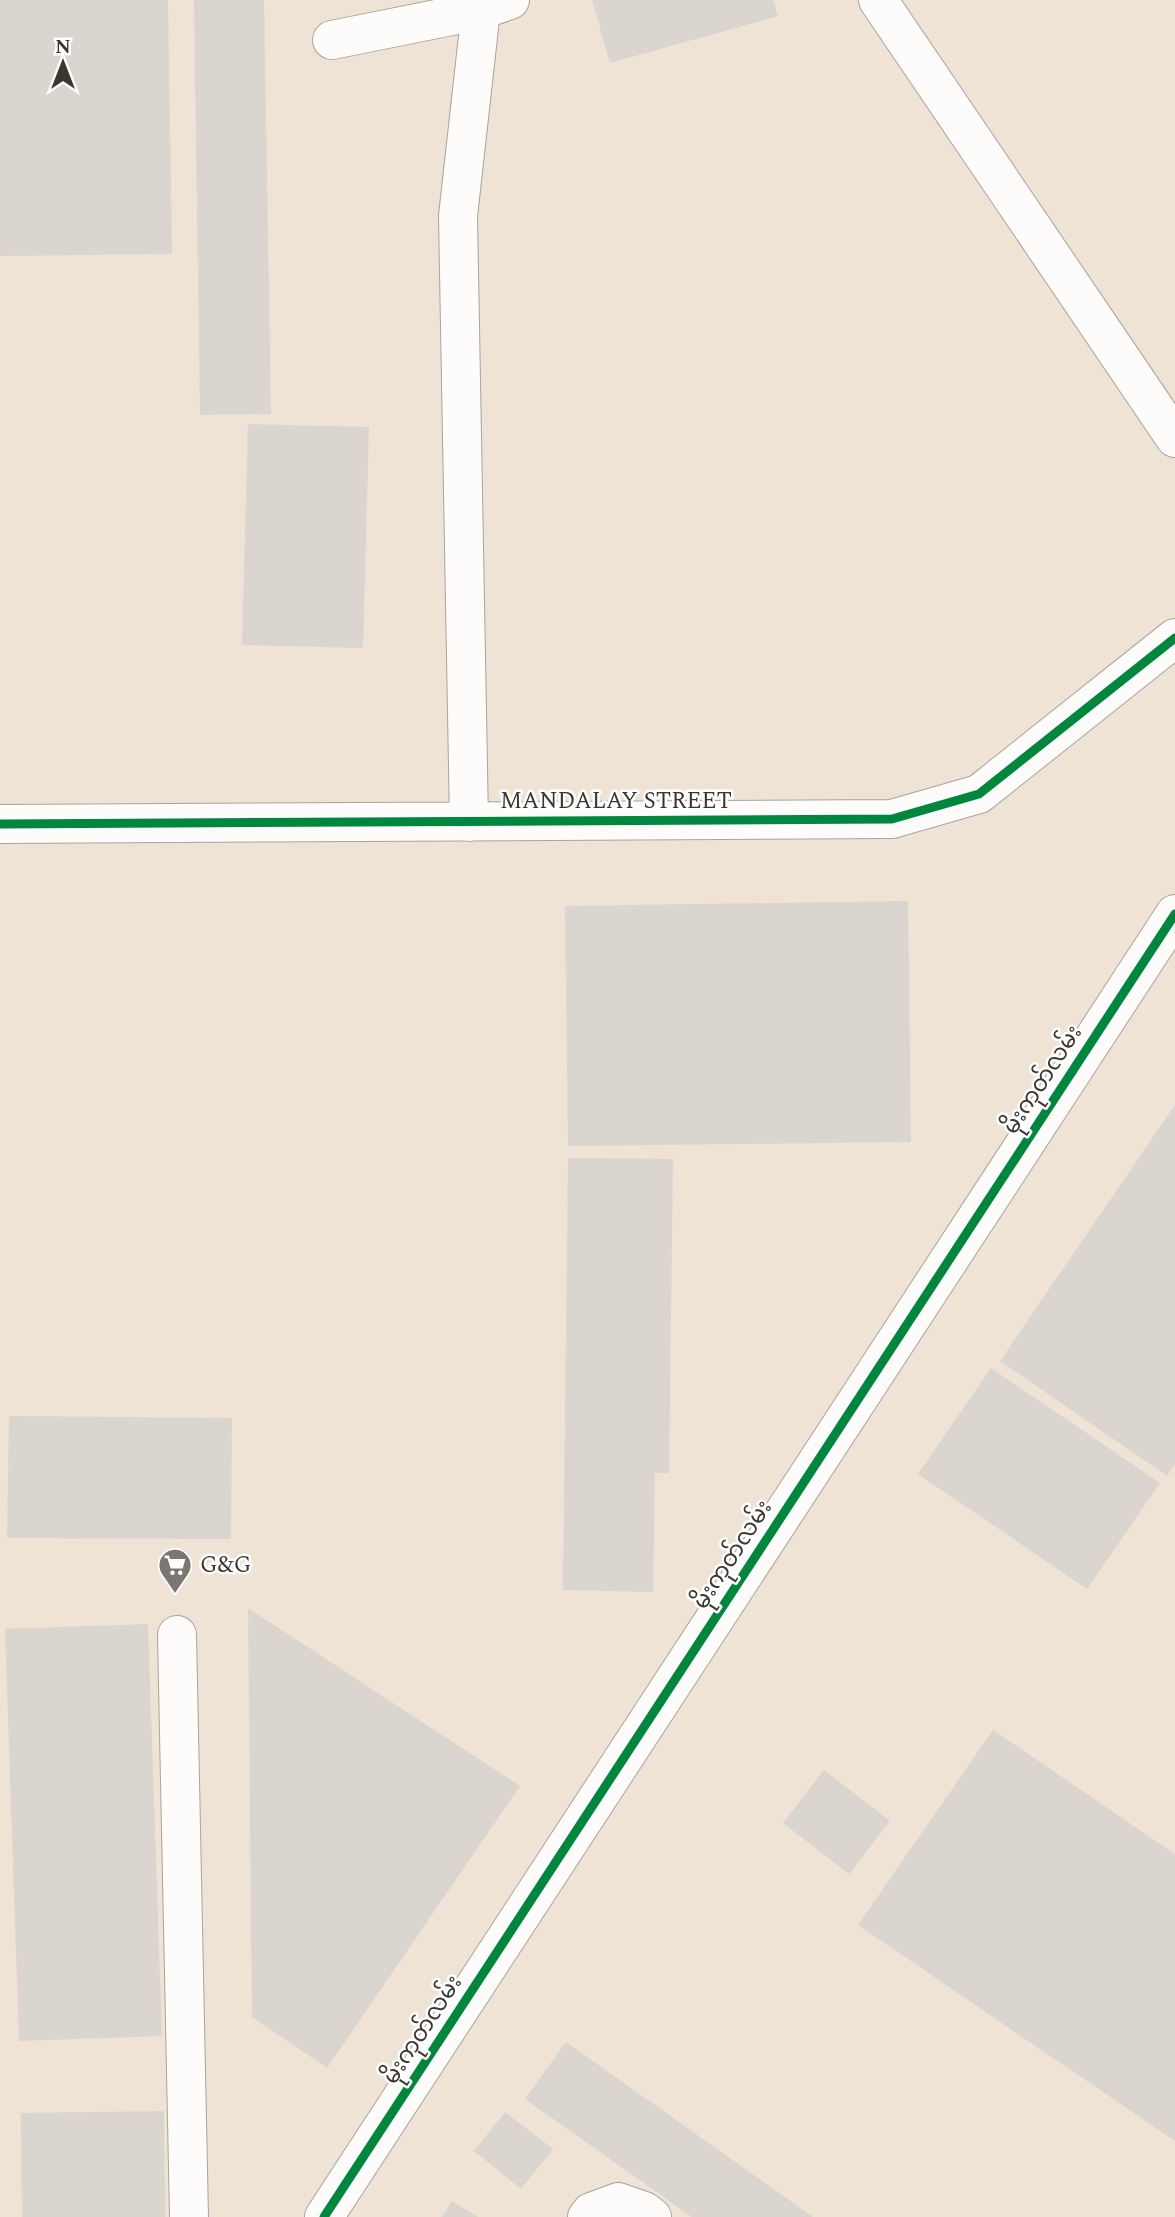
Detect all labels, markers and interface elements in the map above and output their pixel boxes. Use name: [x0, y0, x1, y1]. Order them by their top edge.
north arrow: [28, 28, 98, 98]
text: N: [55, 33, 71, 62]
street label: MANDALAY STREET: [500, 784, 732, 819]
street label: မိုးကုတ်လမ်း: [994, 1018, 1092, 1142]
street label: မိုးကုတ်လမ်း: [684, 1493, 782, 1617]
supermarket icon: G&G: [156, 1546, 194, 1595]
place label: G&G: [200, 1548, 251, 1583]
street label: မိုးကုတ်လမ်း: [374, 1968, 472, 2092]

